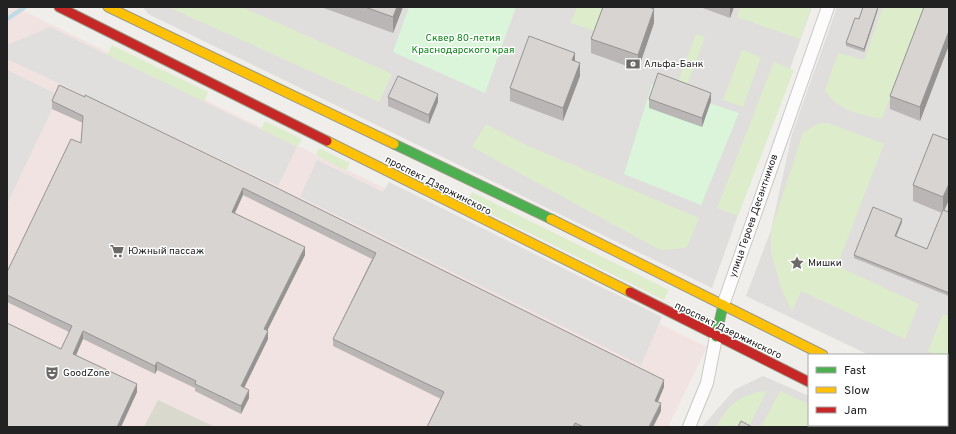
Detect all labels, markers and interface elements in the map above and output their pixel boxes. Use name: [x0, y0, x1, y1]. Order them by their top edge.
park label: Сквер 80-летия Краснодарского края: [412, 32, 514, 57]
bank icon: Альфа-Банк: [625, 56, 641, 72]
place label: Альфа-Банк: [644, 58, 704, 71]
street label: улица Героев Десантников: [727, 152, 781, 280]
street label: проспект Дзержинского: [383, 153, 494, 219]
supermarket icon: Южный пассаж: [109, 243, 125, 259]
place label: Южный пассаж: [128, 245, 205, 258]
place icon: Мишки: [789, 255, 805, 271]
place label: Мишки: [808, 257, 842, 270]
street label: проспект Дзержинского: [672, 299, 784, 363]
legend: [808, 354, 948, 426]
text: Fast: [844, 363, 866, 379]
theatre icon: GoodZone: [44, 365, 60, 381]
place label: GoodZone: [63, 367, 110, 380]
text: Slow: [844, 383, 870, 399]
text: Jam: [844, 403, 867, 419]

